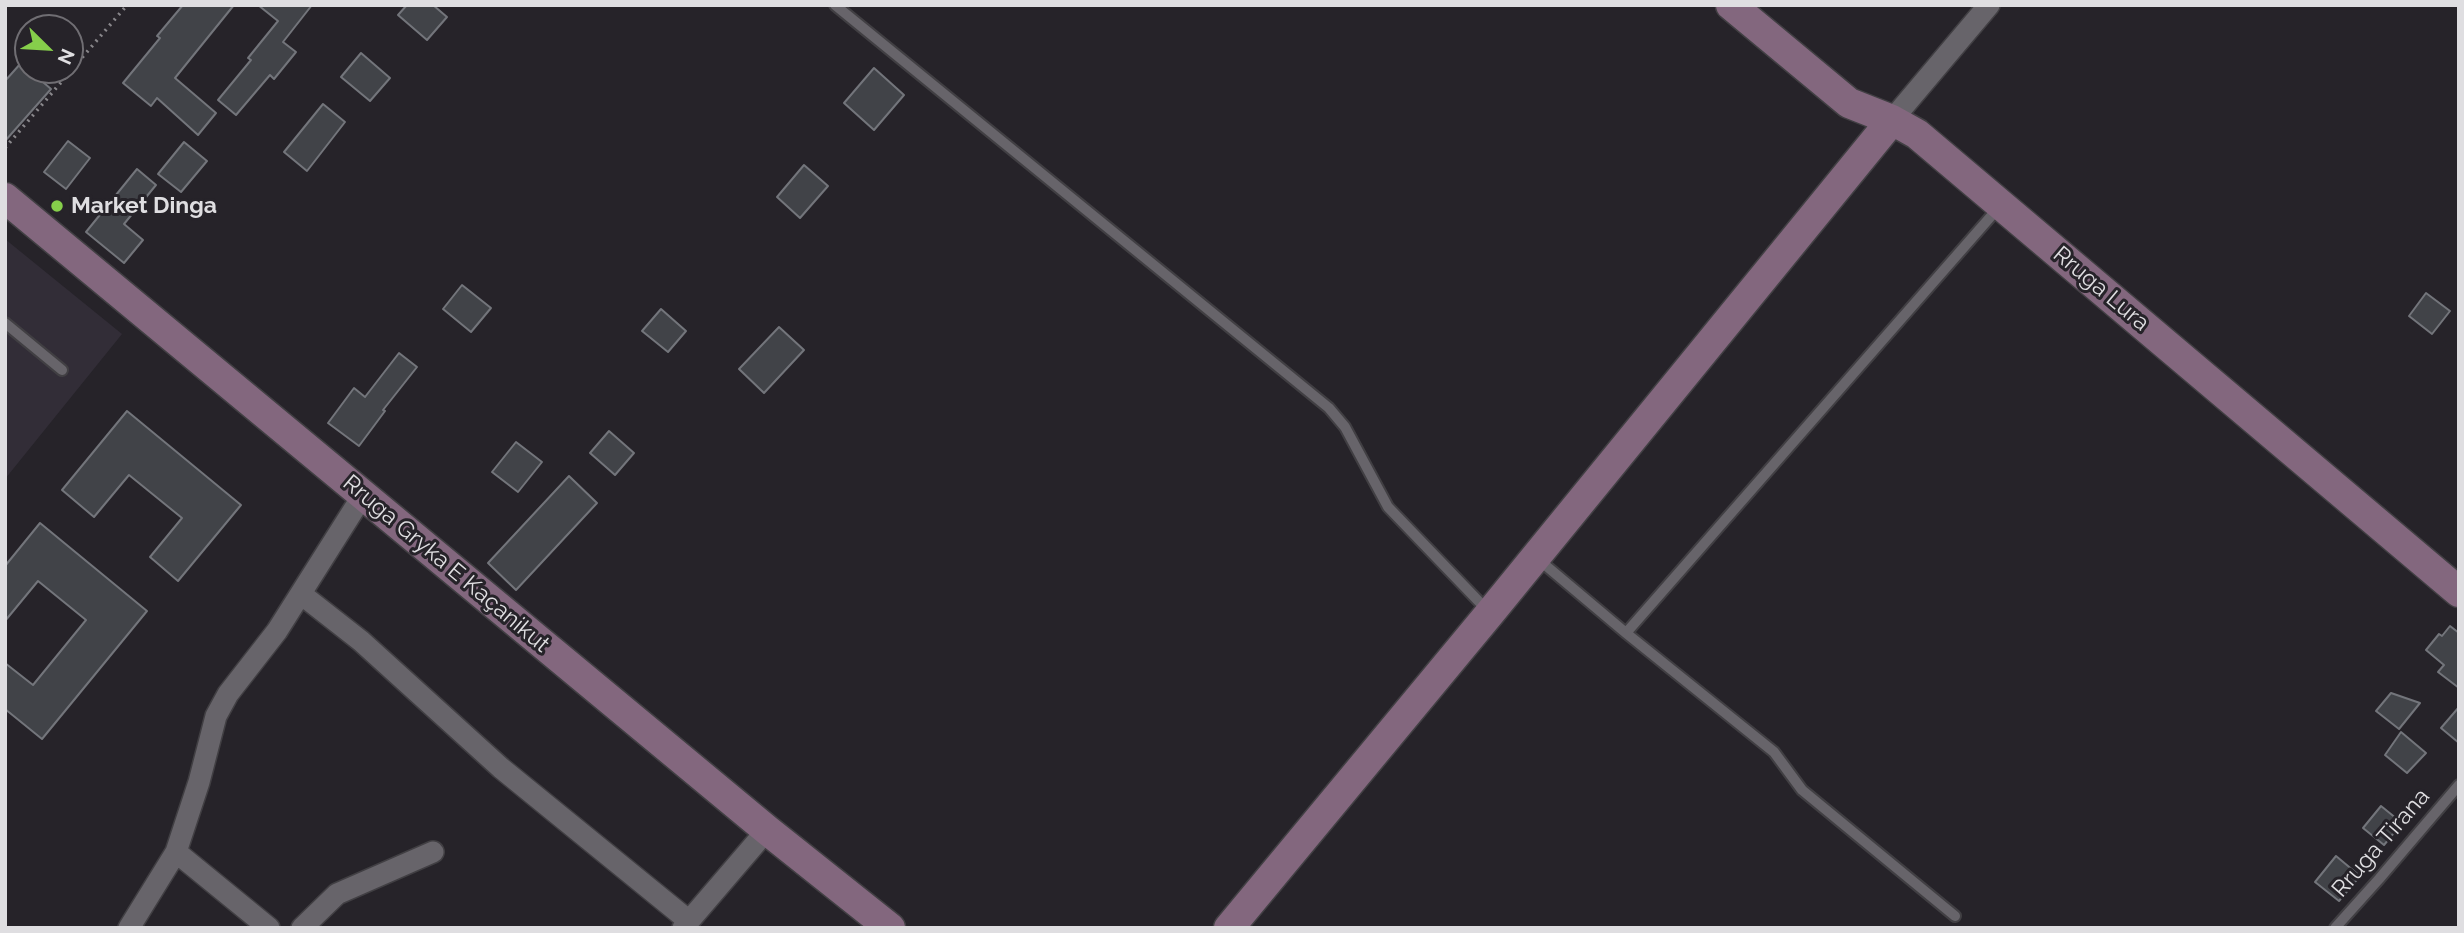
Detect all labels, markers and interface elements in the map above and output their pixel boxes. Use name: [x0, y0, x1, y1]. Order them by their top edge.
north arrow: [14, 14, 84, 84]
text: N: [53, 46, 79, 68]
place label: Market Dinga: [71, 192, 217, 220]
marker: Market Dinga: [49, 198, 65, 214]
street label: Rruga Lura: [2047, 241, 2155, 337]
street label: Rruga Gryka E Kaçanikut: [337, 469, 555, 659]
street label: Rruga Tirana: [2326, 783, 2436, 903]

